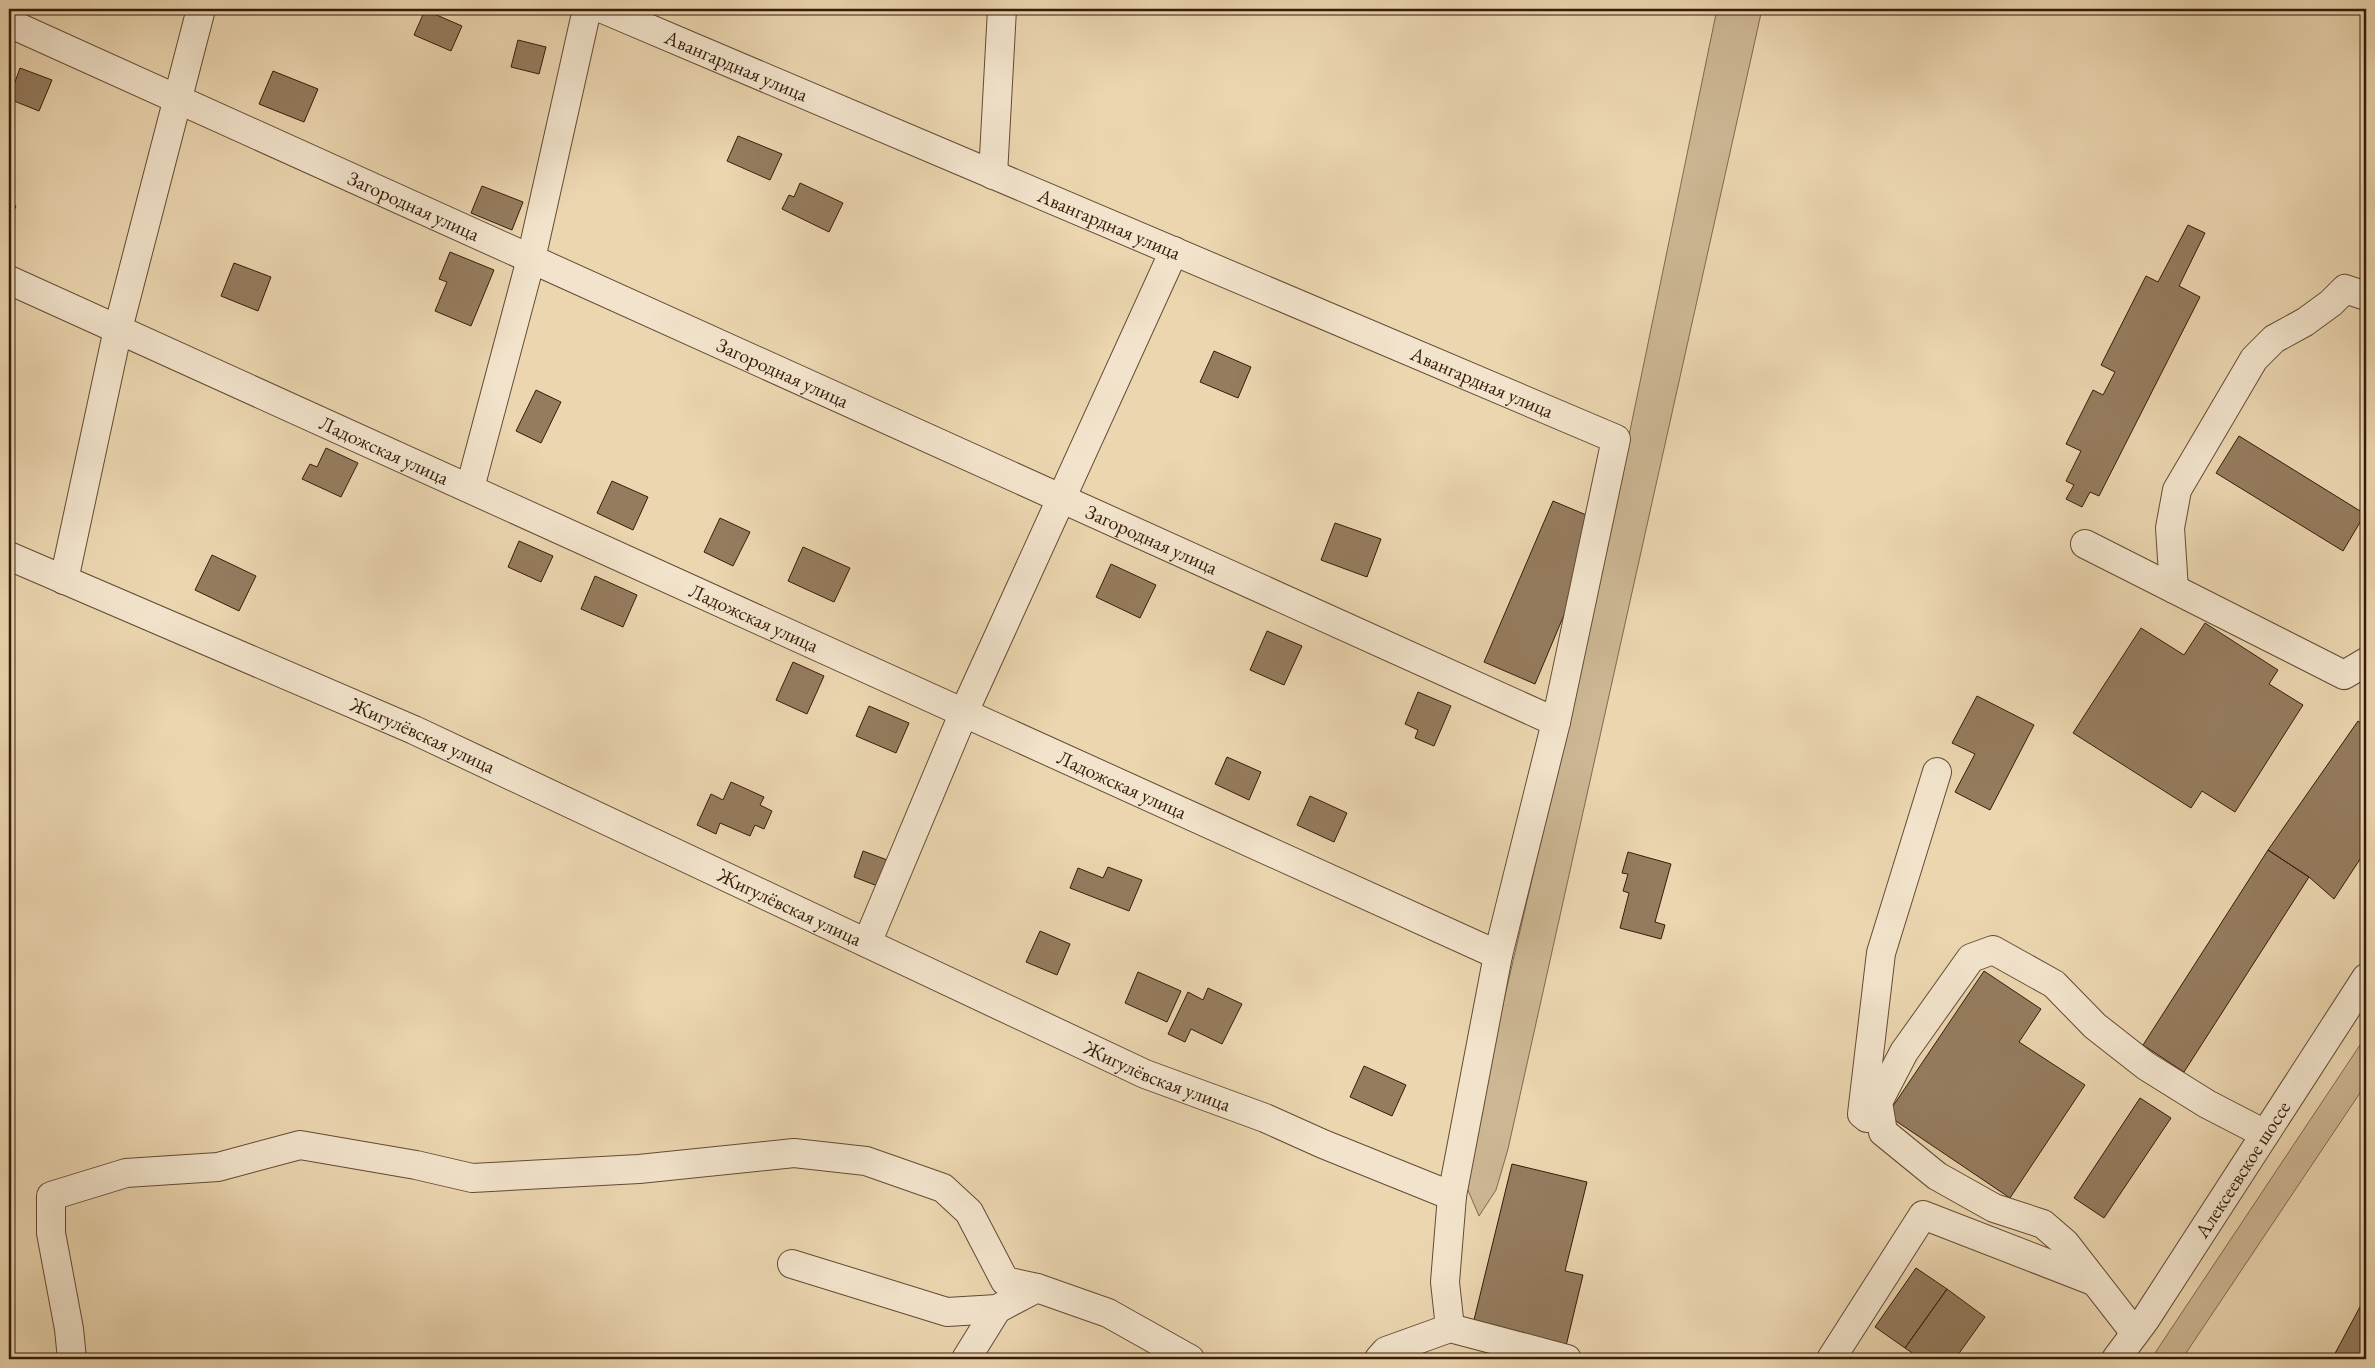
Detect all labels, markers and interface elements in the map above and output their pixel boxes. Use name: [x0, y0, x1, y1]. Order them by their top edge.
street label: Авангардная улица: [660, 23, 812, 107]
street label: Загородная улица: [343, 165, 484, 247]
street label: Авангардная улица: [1033, 182, 1185, 266]
street label: Загородная улица: [713, 331, 853, 414]
street label: Авангардная улица: [1406, 340, 1558, 424]
street label: Ладожская улица: [316, 410, 453, 491]
street label: Загородная улица: [1082, 498, 1222, 580]
street label: Ладожская улица: [685, 577, 823, 658]
street label: Жигулёвская улица: [346, 691, 499, 779]
street label: Ладожская улица: [1053, 744, 1191, 825]
street label: Жигулёвская улица: [713, 861, 866, 952]
street label: Жигулёвская улица: [1079, 1034, 1234, 1117]
street label: Алексеевское шоссе: [2188, 1096, 2296, 1244]

